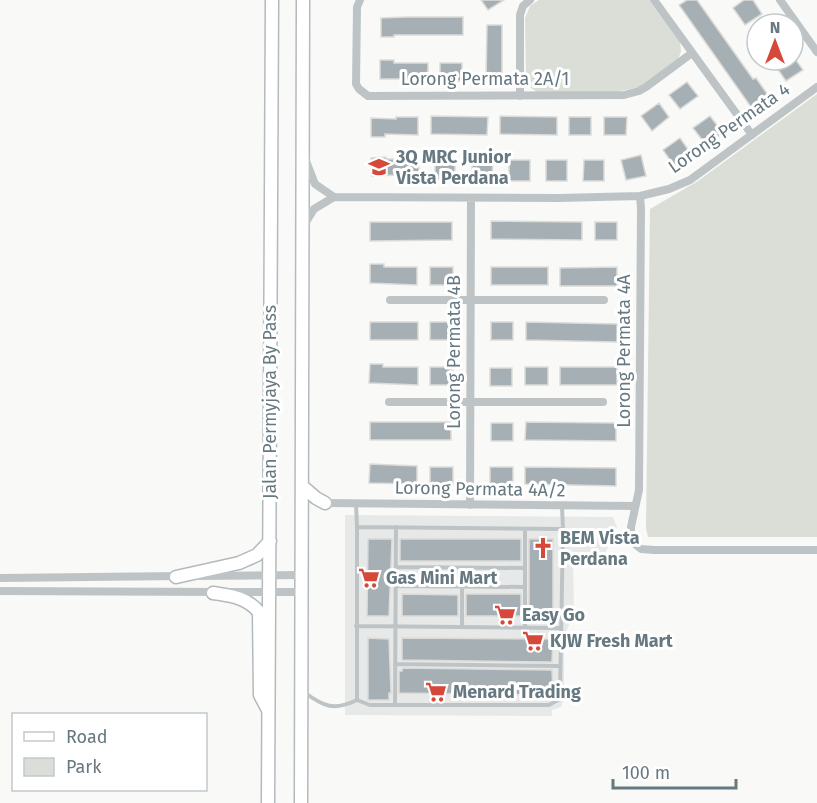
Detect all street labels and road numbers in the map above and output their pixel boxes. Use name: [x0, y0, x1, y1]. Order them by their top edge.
street label: Lorong Permata 2A/1: [401, 68, 569, 90]
street label: Lorong Permata 4: [664, 78, 794, 178]
street label: Lorong Permata 4A: [613, 274, 635, 428]
street label: Lorong Permata 4B: [443, 275, 465, 429]
street label: Jalan Permyjaya By Pass: [259, 305, 281, 499]
street label: Lorong Permata 4A/2: [394, 477, 566, 501]

